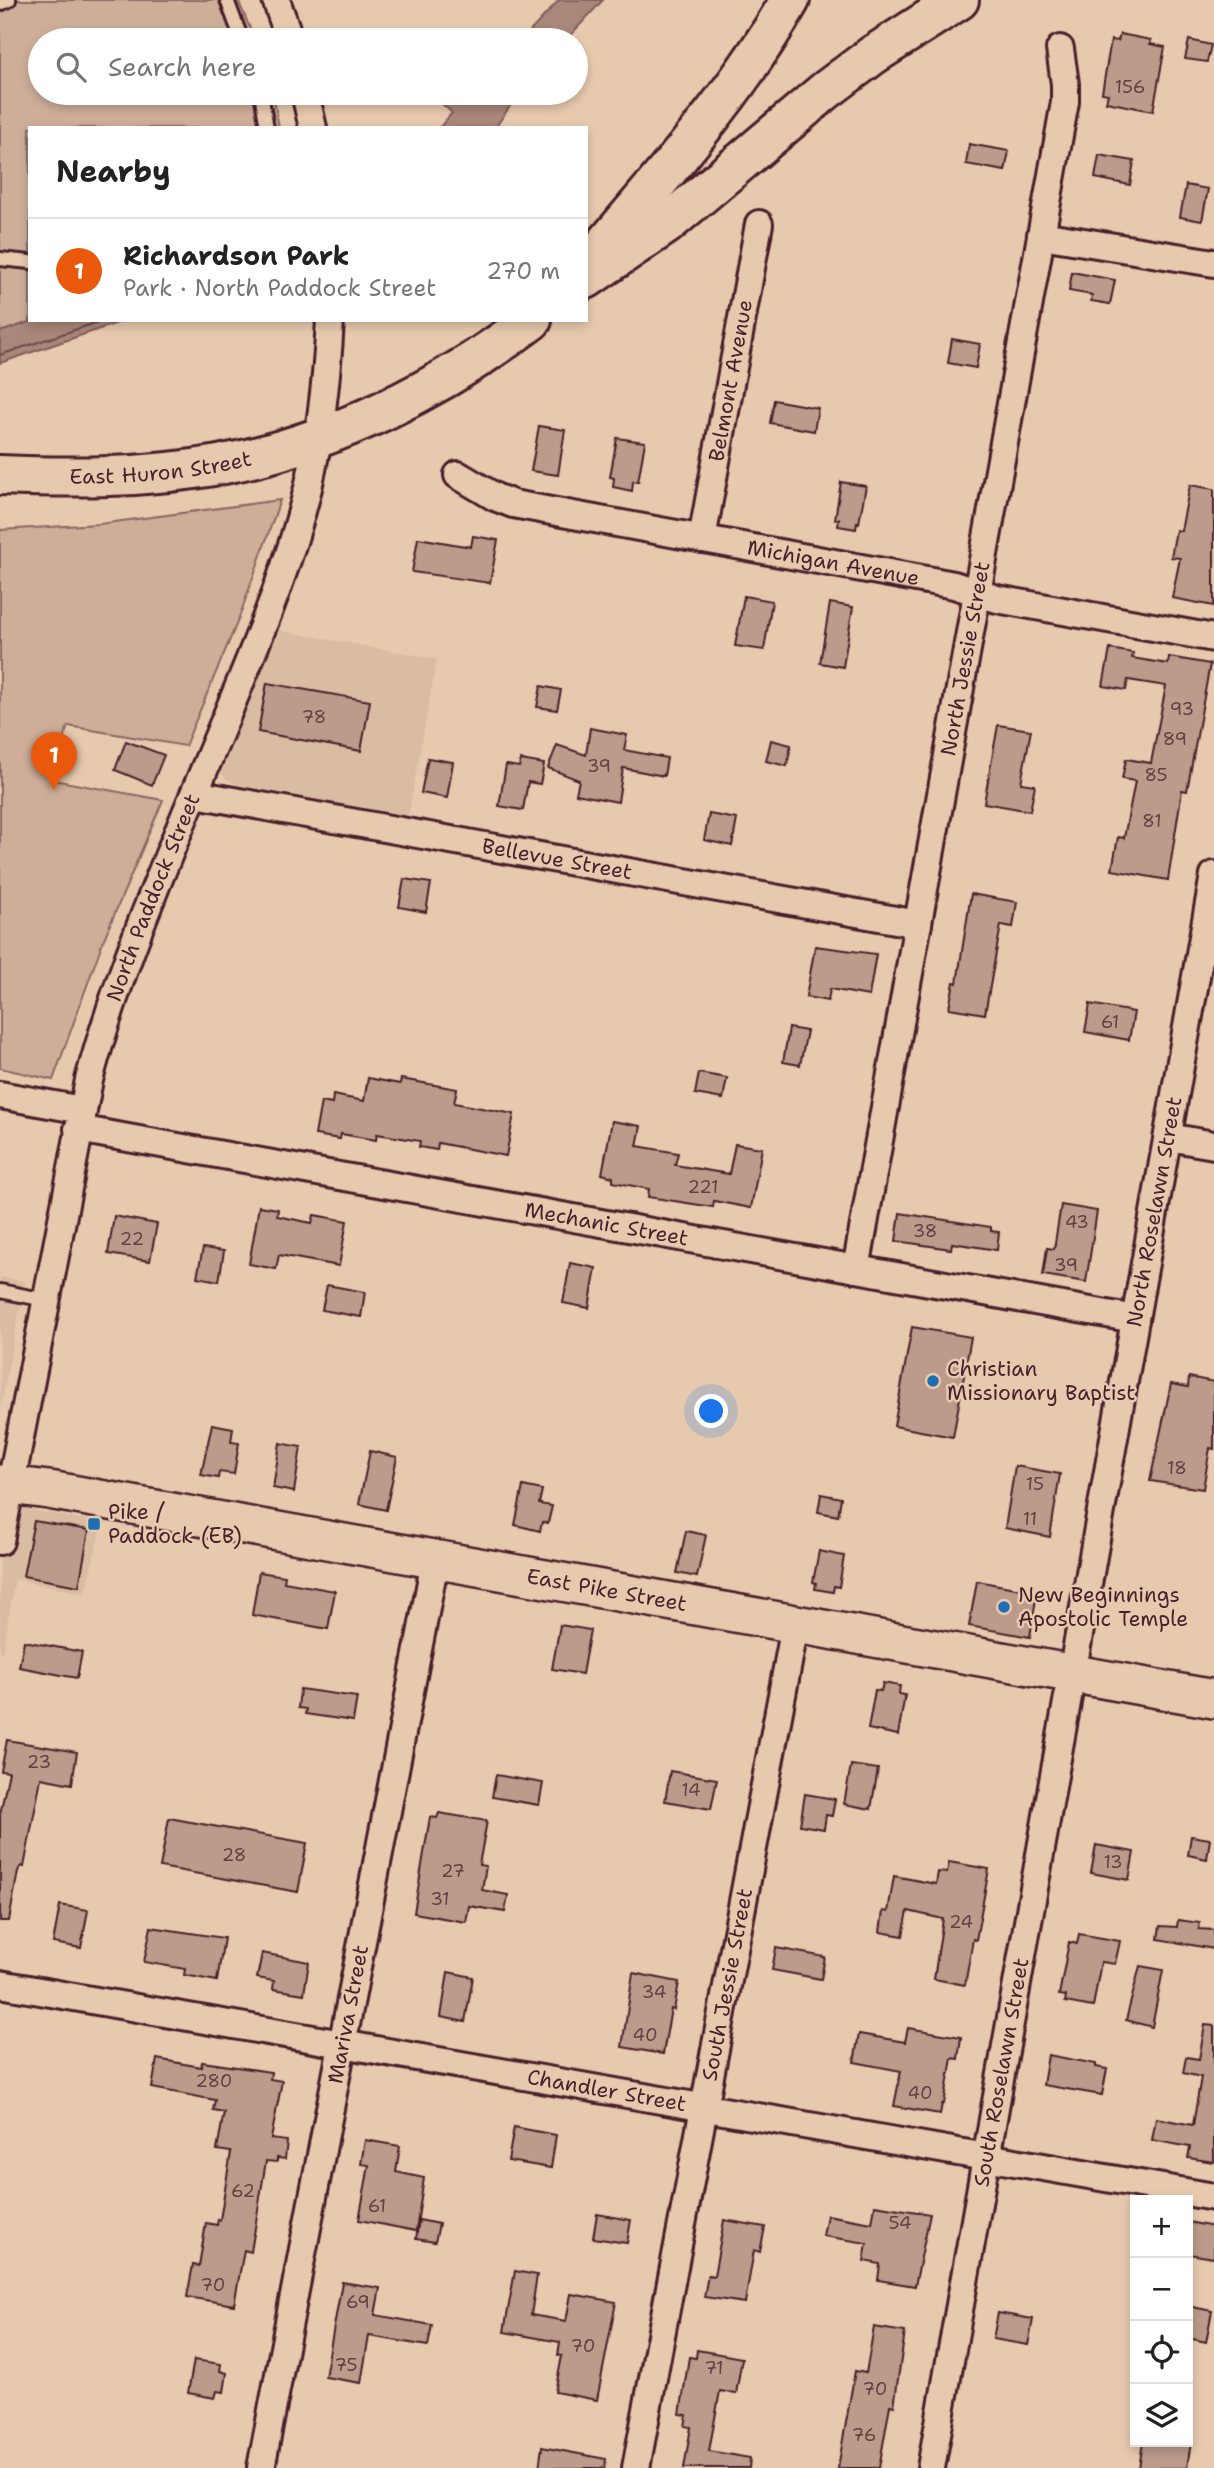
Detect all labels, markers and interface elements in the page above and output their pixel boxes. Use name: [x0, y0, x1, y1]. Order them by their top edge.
search box: [28, 28, 588, 105]
icon: search: [52, 48, 90, 86]
text: Search here: [108, 49, 257, 84]
house number: 156: [1115, 75, 1145, 99]
text: Nearby: [56, 151, 171, 192]
text: Richardson Park: [123, 238, 350, 273]
text: 1: [74, 256, 84, 286]
text: 270 m: [486, 256, 560, 286]
text: Park · North Paddock Street: [123, 273, 436, 303]
street label: Belmont Avenue: [702, 297, 759, 464]
street label: East Huron Street: [70, 445, 254, 491]
street label: Michigan Avenue: [745, 533, 922, 592]
street label: North Jessie Street: [934, 559, 996, 758]
house number: 93: [1170, 697, 1194, 721]
house number: 78: [302, 705, 326, 729]
house number: 89: [1163, 727, 1187, 751]
pin: 1: [31, 732, 77, 790]
house number: 39: [587, 754, 611, 778]
house number: 85: [1144, 763, 1168, 787]
street label: North Paddock Street: [100, 789, 207, 1005]
house number: 81: [1142, 809, 1162, 833]
street label: Bellevue Street: [480, 832, 635, 886]
house number: 61: [1101, 1010, 1119, 1034]
street label: North Roselawn Street: [1120, 1094, 1188, 1329]
house number: 221: [688, 1175, 718, 1199]
street label: Mechanic Street: [522, 1196, 691, 1252]
house number: 43: [1065, 1210, 1089, 1234]
house number: 38: [913, 1219, 937, 1243]
house number: 22: [120, 1227, 144, 1251]
house number: 39: [1054, 1253, 1078, 1277]
place label: Christian Missionary Baptist: [947, 1355, 1135, 1407]
marker: Christian Missionary Baptist: [925, 1373, 941, 1389]
your location: [694, 1394, 728, 1428]
house number: 18: [1167, 1456, 1187, 1480]
house number: 15: [1026, 1472, 1044, 1496]
place label: Pike / Paddock (EB): [108, 1498, 242, 1550]
house number: 11: [1023, 1507, 1037, 1531]
marker: Pike / Paddock (EB): [86, 1516, 102, 1532]
street label: East Pike Street: [525, 1562, 689, 1618]
place label: New Beginnings Apostolic Temple: [1018, 1581, 1188, 1633]
marker: New Beginnings Apostolic Temple: [996, 1599, 1012, 1615]
house number: 23: [27, 1750, 51, 1774]
house number: 14: [681, 1778, 701, 1802]
house number: 28: [222, 1843, 246, 1867]
house number: 13: [1103, 1850, 1123, 1874]
house number: 27: [441, 1859, 465, 1883]
street label: South Jessie Street: [695, 1886, 759, 2083]
house number: 31: [430, 1887, 450, 1911]
house number: 24: [949, 1910, 973, 1934]
street label: Mariva Street: [321, 1943, 375, 2086]
street label: South Roselawn Street: [967, 1955, 1035, 2189]
house number: 34: [642, 1980, 666, 2004]
house number: 40: [632, 2023, 658, 2047]
street label: Chandler Street: [525, 2063, 688, 2118]
house number: 280: [196, 2069, 232, 2093]
house number: 40: [907, 2081, 933, 2105]
house number: 62: [231, 2179, 255, 2203]
house number: 61: [368, 2194, 386, 2218]
map controls: [1130, 2195, 1193, 2447]
button: +: [1130, 2195, 1193, 2258]
house number: 54: [888, 2211, 912, 2235]
button: −: [1130, 2258, 1193, 2321]
house number: 70: [201, 2273, 225, 2297]
house number: 69: [346, 2290, 370, 2314]
button: locate: [1130, 2321, 1193, 2384]
house number: 70: [571, 2334, 595, 2358]
house number: 75: [335, 2353, 357, 2377]
house number: 71: [704, 2356, 724, 2380]
house number: 70: [863, 2377, 887, 2401]
button: layers: [1130, 2384, 1193, 2447]
house number: 76: [852, 2423, 876, 2447]

